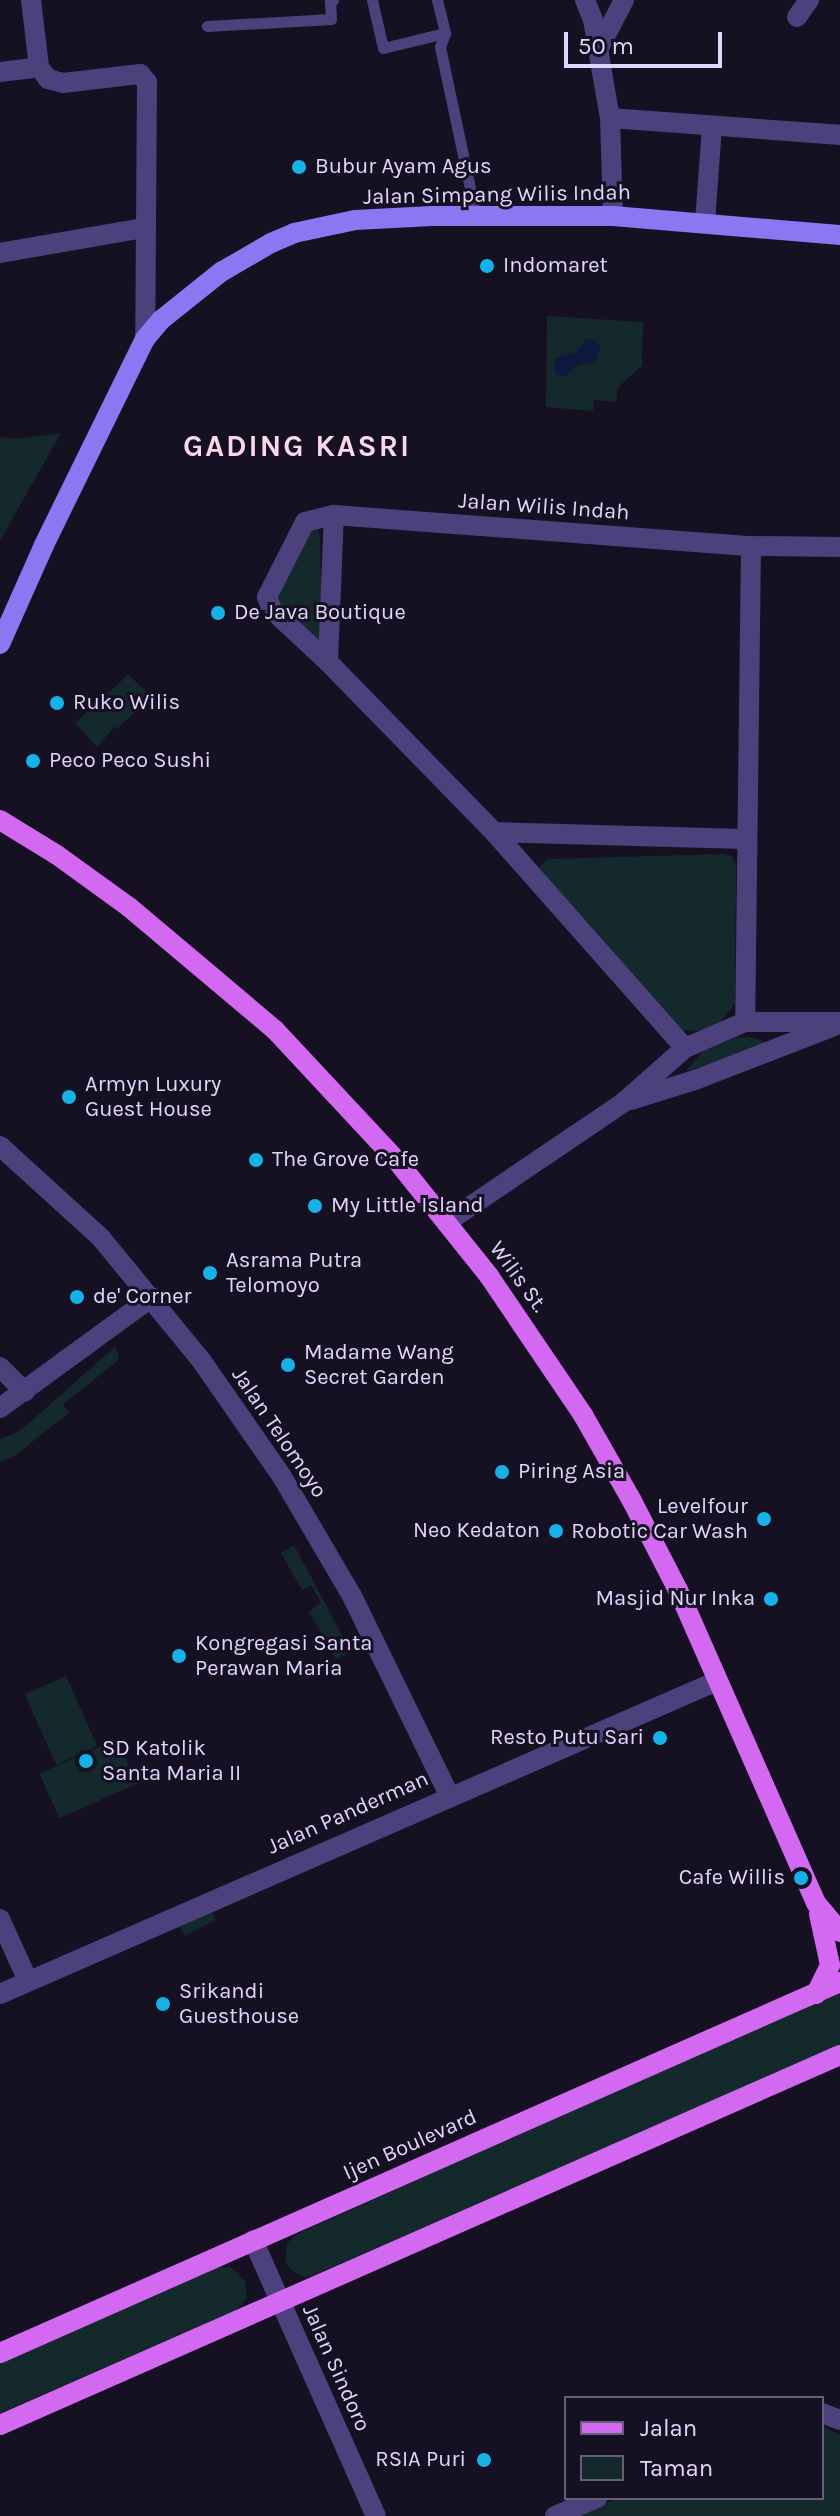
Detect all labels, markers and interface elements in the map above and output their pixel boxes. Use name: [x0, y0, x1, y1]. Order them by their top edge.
scale bar: [568, 16, 726, 66]
text: 50 m: [578, 32, 634, 60]
place label: Bubur Ayam Agus: [315, 154, 492, 180]
marker: Bubur Ayam Agus: [290, 158, 308, 176]
street label: Jalan Simpang Wilis Indah: [363, 179, 631, 211]
place label: Indomaret: [503, 253, 608, 279]
marker: Indomaret: [478, 257, 496, 275]
district label: GADING KASRI: [183, 428, 411, 464]
street label: Jalan Wilis Indah: [458, 488, 630, 526]
place label: De Java Boutique: [234, 600, 406, 626]
marker: De Java Boutique: [209, 604, 227, 622]
place label: Ruko Wilis: [73, 690, 180, 716]
marker: Ruko Wilis: [48, 694, 66, 712]
place label: Peco Peco Sushi: [49, 748, 211, 774]
marker: Peco Peco Sushi: [24, 752, 42, 770]
place label: Armyn Luxury Guest House: [85, 1071, 221, 1122]
marker: Armyn Luxury Guest House: [60, 1088, 78, 1106]
place label: The Grove Cafe: [272, 1147, 419, 1173]
marker: The Grove Cafe: [247, 1151, 265, 1169]
place label: My Little Island: [331, 1193, 483, 1219]
marker: My Little Island: [306, 1197, 324, 1215]
street label: Wilis St.: [483, 1236, 553, 1318]
place label: Asrama Putra Telomoyo: [226, 1247, 362, 1298]
marker: Asrama Putra Telomoyo: [201, 1264, 219, 1282]
place label: de' Corner: [93, 1284, 192, 1310]
marker: de' Corner: [68, 1288, 86, 1306]
place label: Madame Wang Secret Garden: [304, 1339, 454, 1390]
marker: Madame Wang Secret Garden: [279, 1356, 297, 1374]
street label: Jalan Telomoyo: [226, 1363, 332, 1503]
place label: Piring Asia: [518, 1459, 625, 1485]
marker: Piring Asia: [493, 1463, 511, 1481]
place label: Levelfour Robotic Car Wash: [571, 1493, 748, 1544]
marker: Levelfour Robotic Car Wash: [755, 1510, 773, 1528]
place label: Neo Kedaton: [413, 1518, 540, 1544]
marker: Neo Kedaton: [547, 1522, 565, 1540]
place label: Masjid Nur Inka: [595, 1586, 755, 1612]
marker: Masjid Nur Inka: [762, 1590, 780, 1608]
place label: Kongregasi Santa Perawan Maria: [195, 1630, 372, 1682]
marker: Kongregasi Santa Perawan Maria: [170, 1647, 188, 1665]
place label: Resto Putu Sari: [490, 1725, 644, 1751]
marker: Resto Putu Sari: [651, 1729, 669, 1747]
place label: SD Katolik Santa Maria II: [102, 1735, 241, 1786]
marker: SD Katolik Santa Maria II: [77, 1752, 95, 1770]
street label: Jalan Panderman: [263, 1766, 433, 1860]
place label: Cafe Willis: [679, 1865, 785, 1891]
marker: Cafe Willis: [792, 1869, 810, 1887]
place label: Srikandi Guesthouse: [179, 1978, 299, 2030]
marker: Srikandi Guesthouse: [154, 1995, 172, 2013]
street label: Ijen Boulevard: [339, 2104, 481, 2186]
street label: Jalan Sindoro: [296, 2301, 376, 2435]
legend: [564, 2396, 824, 2500]
text: Jalan: [640, 2414, 697, 2442]
place label: RSIA Puri: [375, 2447, 466, 2473]
marker: RSIA Puri: [473, 2449, 495, 2471]
text: Taman: [640, 2454, 713, 2482]

